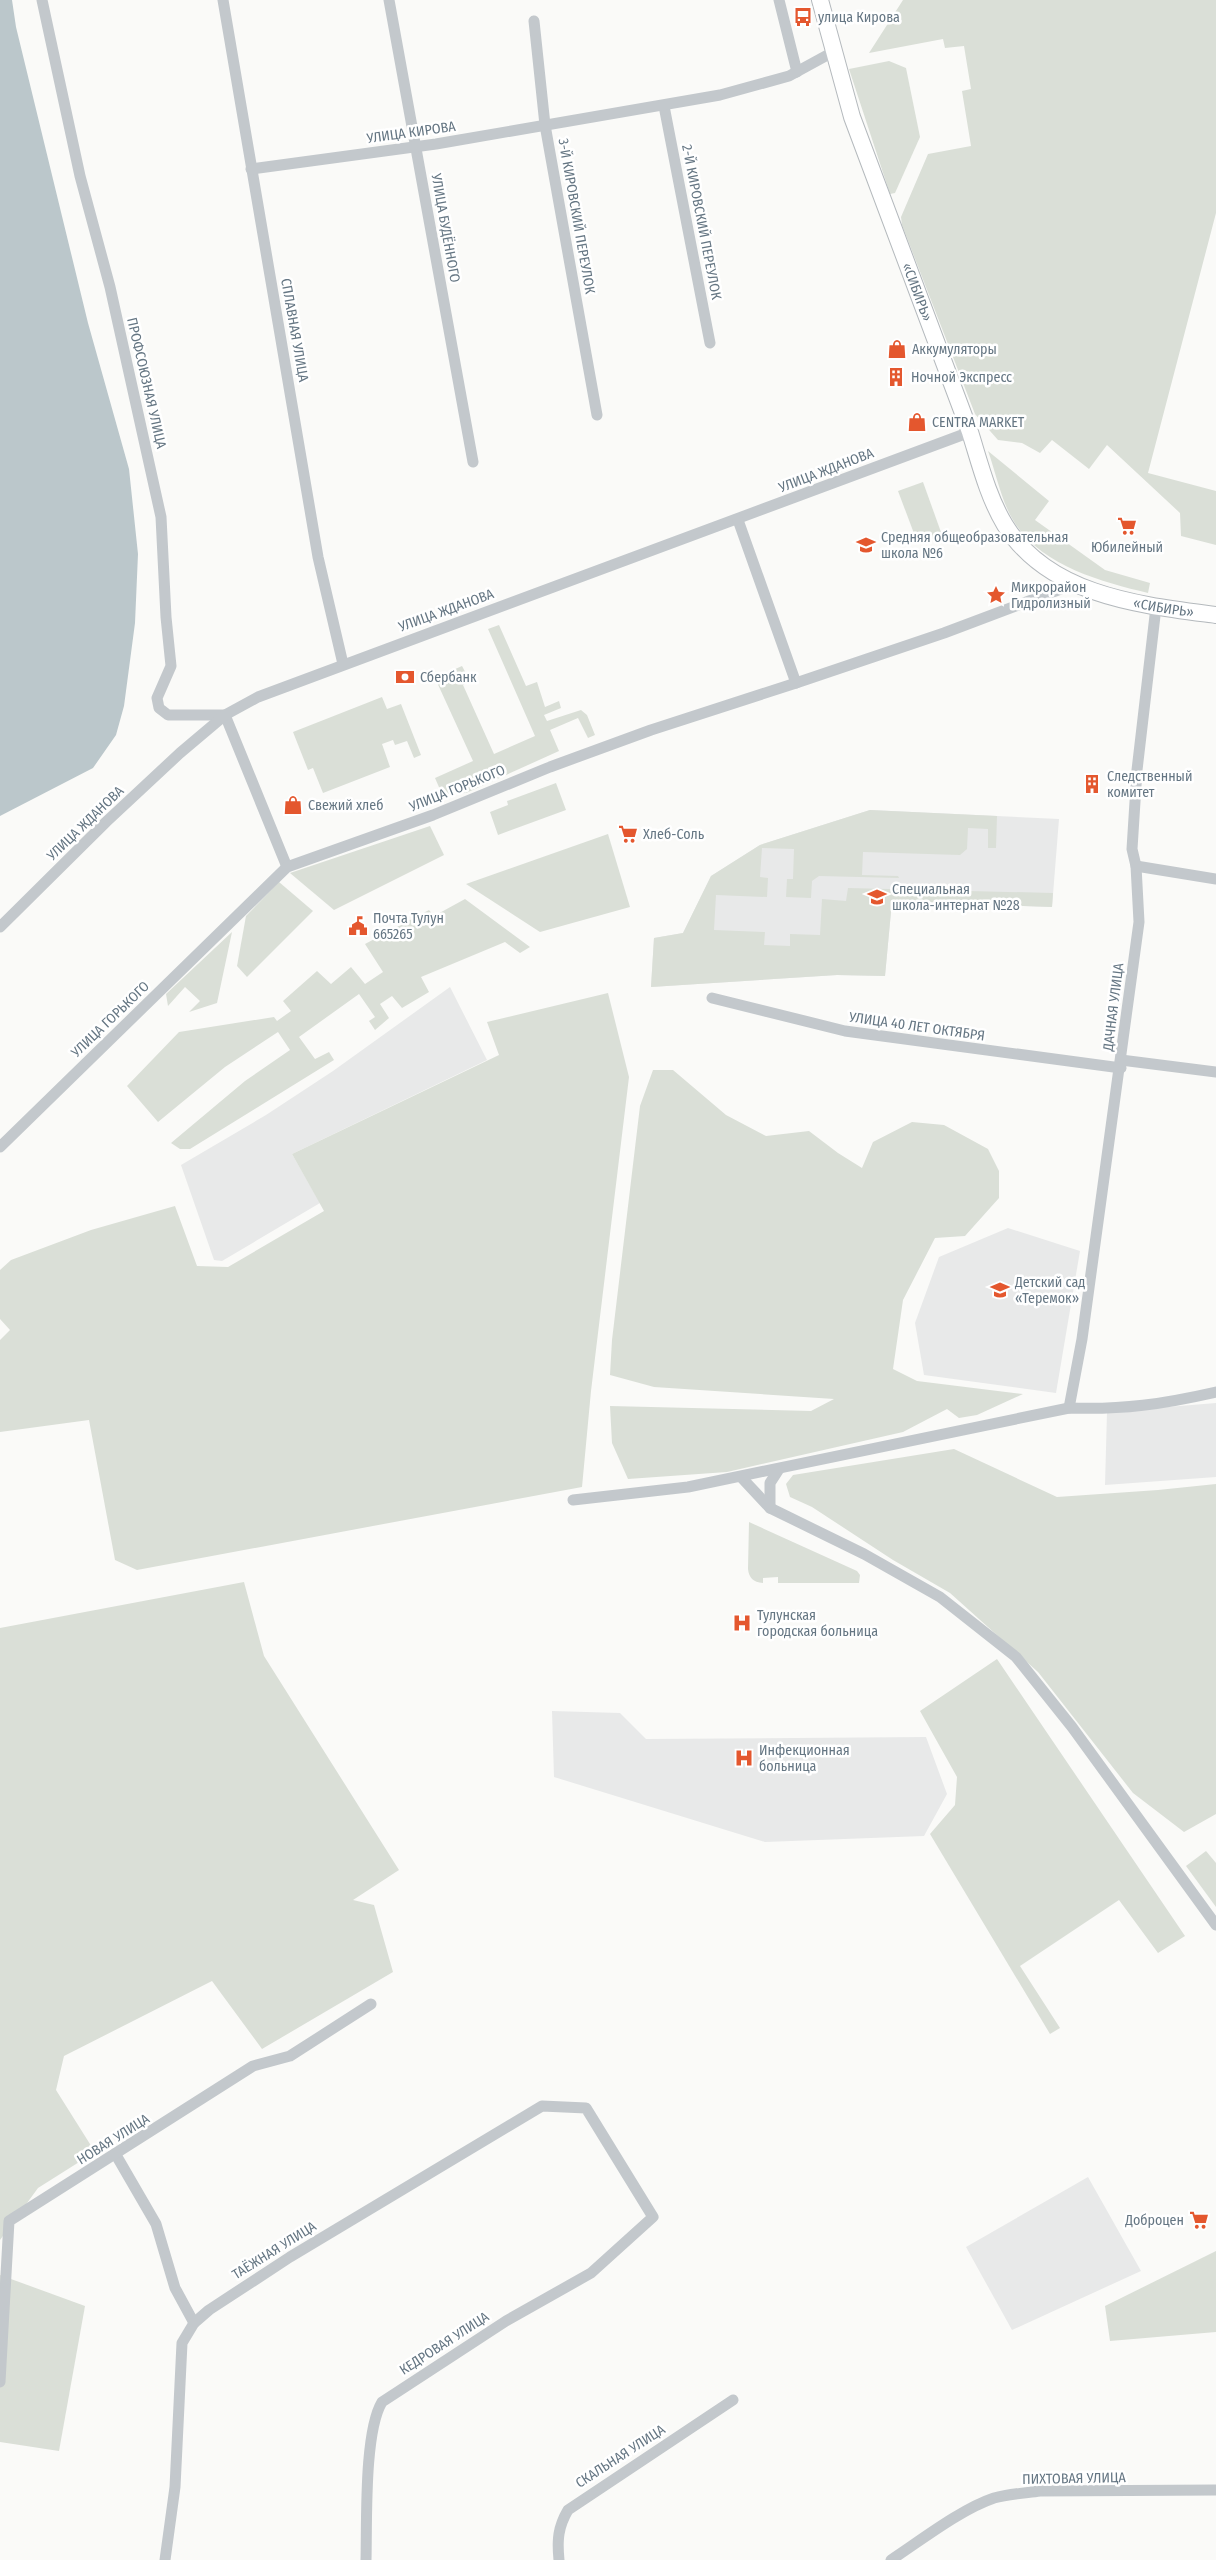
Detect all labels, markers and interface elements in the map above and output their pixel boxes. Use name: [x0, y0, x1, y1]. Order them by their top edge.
bus stop icon: улица Кирова: [792, 6, 814, 28]
place label: улица Кирова: [818, 9, 900, 26]
street label: УЛИЦА КИРОВА: [365, 118, 457, 147]
street label: 3-Й КИРОВСКИЙ ПЕРЕУЛОК: [554, 137, 599, 296]
street label: 2-Й КИРОВСКИЙ ПЕРЕУЛОК: [678, 143, 725, 302]
street label: УЛИЦА БУДЁННОГО: [427, 171, 464, 284]
street label: «СИБИРЬ»: [898, 260, 936, 324]
street label: СПЛАВНАЯ УЛИЦА: [277, 277, 312, 384]
street label: ПРОФСОЮЗНАЯ УЛИЦА: [123, 316, 170, 451]
shop icon: Аккумуляторы: [886, 338, 908, 360]
place label: Аккумуляторы: [912, 341, 997, 358]
building icon: Ночной Экспресс: [885, 366, 907, 388]
place label: Ночной Экспресс: [911, 369, 1012, 386]
shop icon: CENTRA MARKET: [906, 411, 928, 433]
place label: CENTRA MARKET: [932, 414, 1025, 431]
street label: УЛИЦА ЖДАНОВА: [775, 444, 877, 497]
supermarket icon: Юбилейный: [1116, 515, 1138, 537]
place label: Средняя общеобразовательная школа №6: [881, 529, 1068, 562]
school or university icon: Средняя общеобразовательная школа №6: [855, 534, 877, 556]
place label: Юбилейный: [1091, 539, 1163, 556]
place label: Микрорайон Гидролизный: [1011, 579, 1091, 612]
place icon: Микрорайон Гидролизный: [985, 584, 1007, 606]
street label: УЛИЦА ЖДАНОВА: [395, 585, 497, 636]
street label: «СИБИРЬ»: [1132, 594, 1195, 621]
bank icon: Сбербанк: [394, 666, 416, 688]
place label: Сбербанк: [420, 669, 477, 686]
street label: УЛИЦА ГОРЬКОГО: [406, 761, 508, 816]
place label: Следственный комитет: [1107, 768, 1192, 801]
building icon: Следственный комитет: [1081, 773, 1103, 795]
street label: УЛИЦА ЖДАНОВА: [43, 782, 128, 865]
shop icon: Свежий хлеб: [282, 794, 304, 816]
place label: Свежий хлеб: [308, 797, 383, 814]
supermarket icon: Хлеб-Соль: [617, 823, 639, 845]
place label: Хлеб-Соль: [643, 826, 705, 843]
place label: Специальная школа-интернат №28: [892, 881, 1020, 914]
school or university icon: Специальная школа-интернат №28: [866, 886, 888, 908]
place label: Почта Тулун 665265: [373, 910, 444, 943]
public building icon: Почта Тулун 665265: [347, 915, 369, 937]
street label: ДАЧНАЯ УЛИЦА: [1100, 962, 1127, 1053]
street label: УЛИЦА ГОРЬКОГО: [67, 978, 153, 1062]
street label: УЛИЦА 40 ЛЕТ ОКТЯБРЯ: [847, 1008, 986, 1044]
place label: Детский сад «Теремок»: [1014, 1274, 1085, 1307]
school or university icon: Детский сад «Теремок»: [989, 1279, 1011, 1301]
place label: Тулунская городская больница: [757, 1607, 878, 1640]
hospital icon: Тулунская городская больница: [731, 1612, 753, 1634]
place label: Инфекционная больница: [759, 1742, 850, 1775]
hospital icon: Инфекционная больница: [733, 1747, 755, 1769]
street label: НОВАЯ УЛИЦА: [74, 2110, 153, 2168]
supermarket icon: Доброцен: [1188, 2209, 1210, 2231]
place label: Доброцен: [1124, 2212, 1184, 2229]
street label: ТАЁЖНАЯ УЛИЦА: [229, 2217, 320, 2283]
street label: КЕДРОВАЯ УЛИЦА: [396, 2308, 493, 2379]
street label: СКАЛЬНАЯ УЛИЦА: [572, 2421, 669, 2492]
street label: ПИХТОВАЯ УЛИЦА: [1022, 2469, 1127, 2488]

